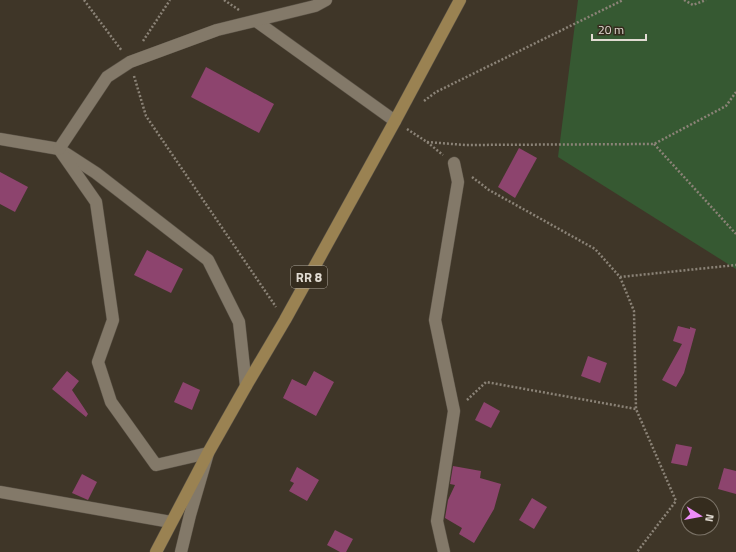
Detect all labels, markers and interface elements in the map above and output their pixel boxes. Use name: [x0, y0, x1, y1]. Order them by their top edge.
scale bar: [592, 16, 646, 42]
text: 20 m: [598, 20, 624, 39]
road number: RR 8: [291, 266, 327, 288]
north arrow: [680, 496, 720, 536]
text: N: [701, 513, 718, 523]

